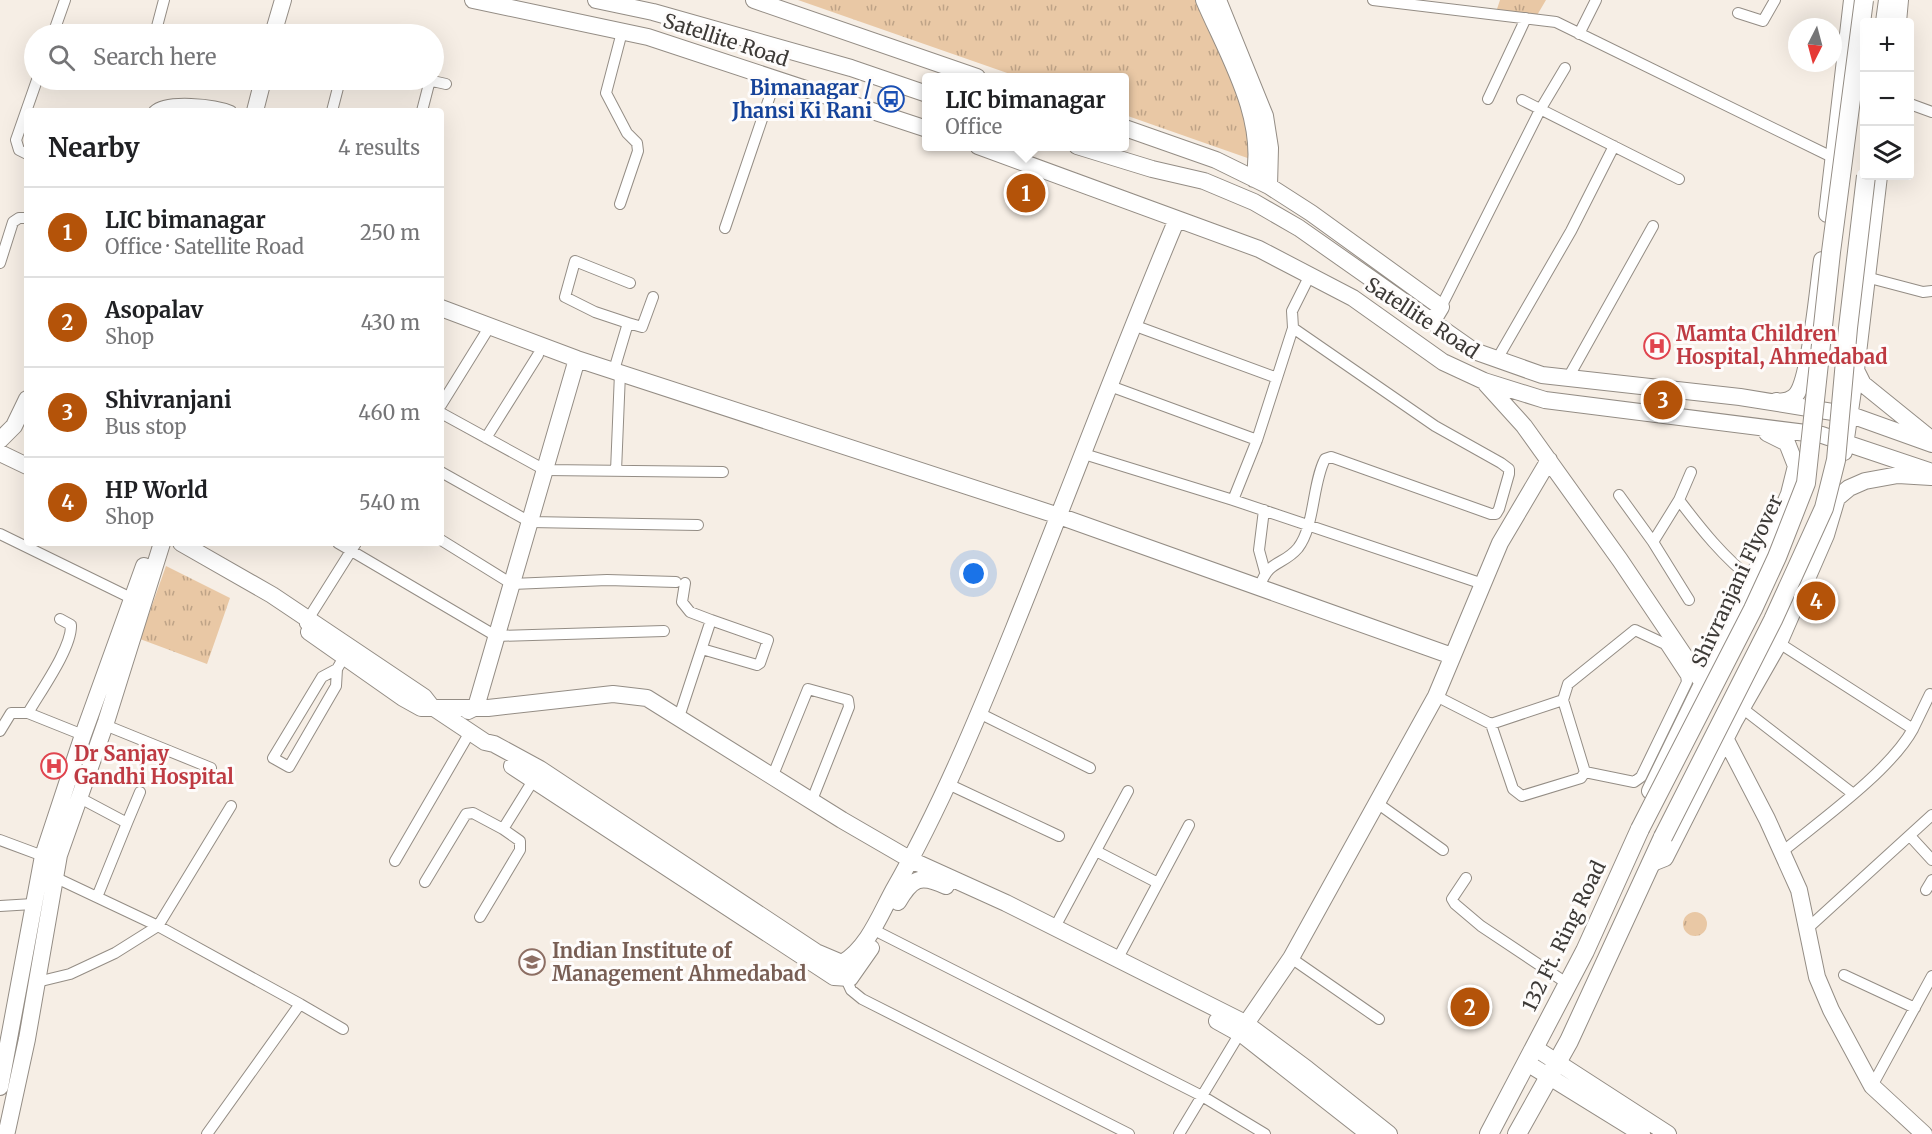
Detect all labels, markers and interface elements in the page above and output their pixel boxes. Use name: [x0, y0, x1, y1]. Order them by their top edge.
street label: Satellite Road: [660, 7, 792, 72]
north arrow: [1788, 18, 1842, 72]
map controls: [1860, 18, 1914, 180]
button: +: [1860, 18, 1914, 72]
search box: [24, 24, 444, 90]
icon: search: [45, 41, 78, 74]
text: Search here: [93, 43, 216, 71]
button: −: [1860, 72, 1914, 126]
popup: [922, 73, 1129, 151]
place label: Bimanagar / Jhansi Ki Rani: [731, 75, 872, 123]
bus stop icon: Bimanagar / Jhansi Ki Rani: [876, 84, 906, 114]
text: LIC bimanagar: [945, 86, 1106, 114]
text: Office: [945, 114, 1002, 139]
button: layers: [1860, 126, 1914, 180]
text: Nearby: [48, 131, 140, 164]
text: 4 results: [338, 135, 420, 160]
pin: 1: [1006, 170, 1046, 216]
text: LIC bimanagar: [105, 206, 266, 234]
text: 1: [63, 220, 72, 245]
text: 250 m: [360, 220, 420, 245]
text: Office · Satellite Road: [105, 234, 304, 259]
street label: Satellite Road: [1361, 272, 1484, 364]
text: Asopalav: [105, 296, 203, 324]
text: 2: [62, 310, 73, 335]
text: 430 m: [361, 310, 420, 335]
place label: Mamta Children Hospital, Ahmedabad: [1676, 321, 1888, 370]
text: Shop: [105, 324, 154, 349]
hospital icon: Mamta Children Hospital, Ahmedabad: [1642, 331, 1672, 361]
pin: 3: [1644, 378, 1682, 422]
text: Shivranjani: [105, 386, 231, 414]
text: 3: [62, 400, 73, 425]
text: 460 m: [358, 400, 420, 425]
text: Bus stop: [105, 414, 187, 439]
text: HP World: [105, 476, 208, 504]
text: 4: [61, 490, 74, 515]
text: 540 m: [359, 490, 420, 515]
street label: Shivranjani Flyover: [1686, 490, 1788, 671]
text: Shop: [105, 504, 154, 529]
your location: [959, 559, 988, 588]
pin: 4: [1796, 578, 1836, 624]
place label: Dr Sanjay Gandhi Hospital: [74, 741, 234, 789]
hospital icon: Dr Sanjay Gandhi Hospital: [39, 751, 69, 781]
street label: 132 Ft. Ring Road: [1516, 856, 1611, 1015]
place label: Indian Institute of Management Ahmedabad: [552, 938, 806, 986]
school or university icon: Indian Institute of Management Ahmedabad: [517, 947, 547, 977]
pin: 2: [1450, 984, 1490, 1030]

